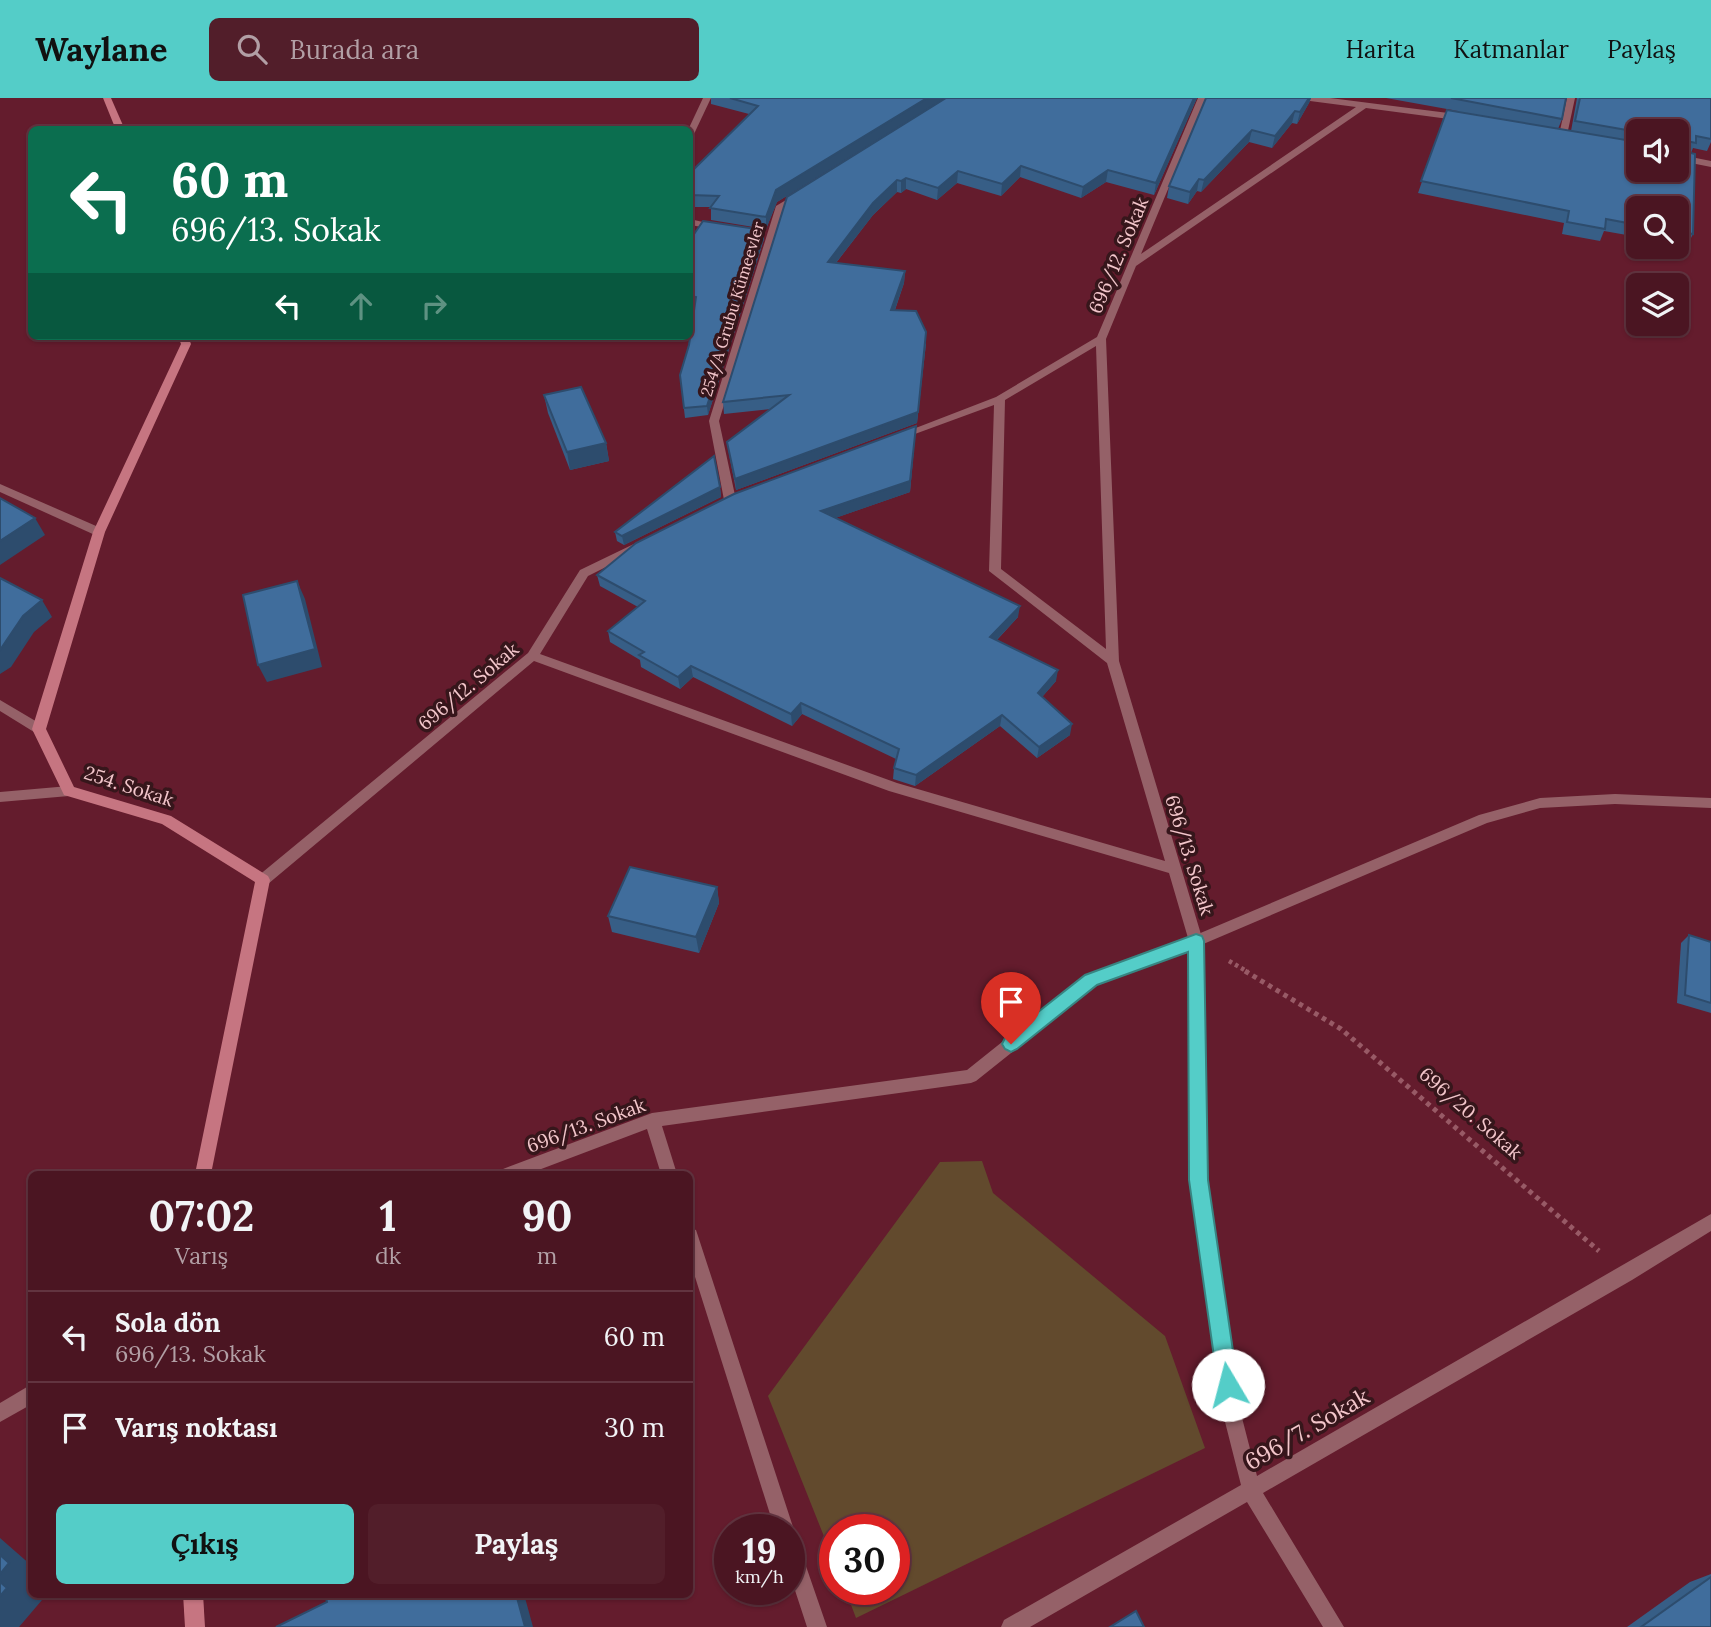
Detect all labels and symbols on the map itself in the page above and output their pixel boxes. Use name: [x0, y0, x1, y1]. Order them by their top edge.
street label: 696/12. Sokak: [1083, 192, 1155, 317]
street label: 254/A Grubu Kümeevler: [696, 219, 769, 399]
street label: 696/12. Sokak: [413, 636, 525, 736]
street label: 254. Sokak: [81, 760, 178, 812]
street label: 696/13. Sokak: [1159, 792, 1220, 919]
pin: [981, 972, 1041, 1044]
street label: 696/20. Sokak: [1414, 1062, 1528, 1166]
street label: 696/13. Sokak: [523, 1092, 650, 1159]
position arrow: [1191, 1348, 1265, 1422]
street label: 696/7. Sokak: [1239, 1381, 1375, 1477]
speed limit sign: 30: [819, 1514, 910, 1605]

